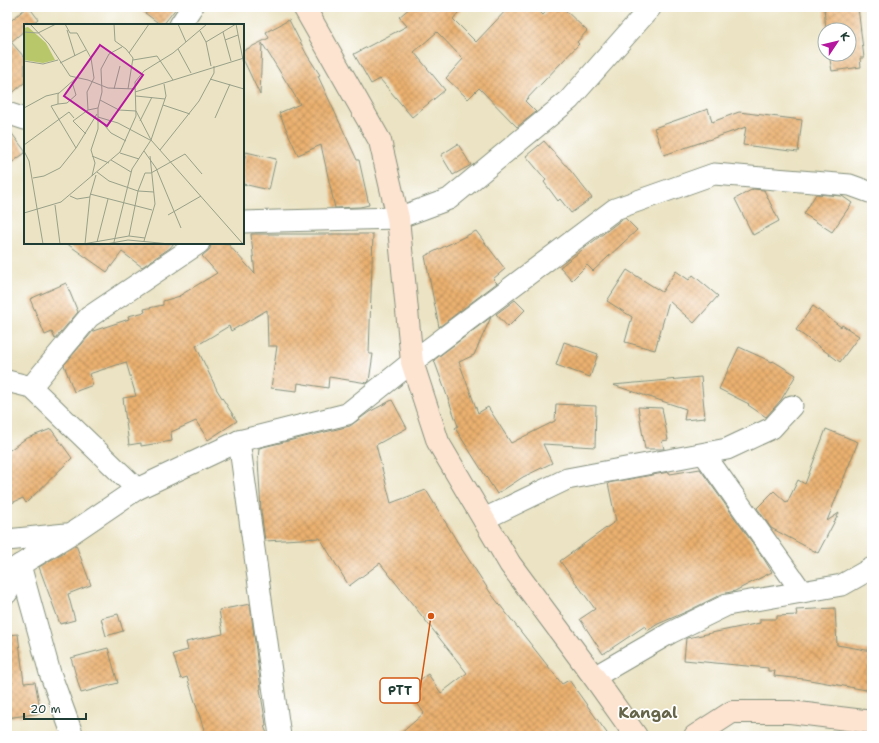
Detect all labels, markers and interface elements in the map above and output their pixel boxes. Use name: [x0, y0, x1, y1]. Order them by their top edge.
north arrow: [817, 22, 857, 62]
inset map: [24, 24, 244, 244]
text: K: [836, 29, 853, 44]
callout: PTT: [380, 678, 420, 703]
text: PTT: [388, 682, 412, 699]
scale bar: [24, 695, 86, 721]
text: 20 m: [30, 701, 61, 717]
district label: Kangal: [618, 702, 678, 723]

